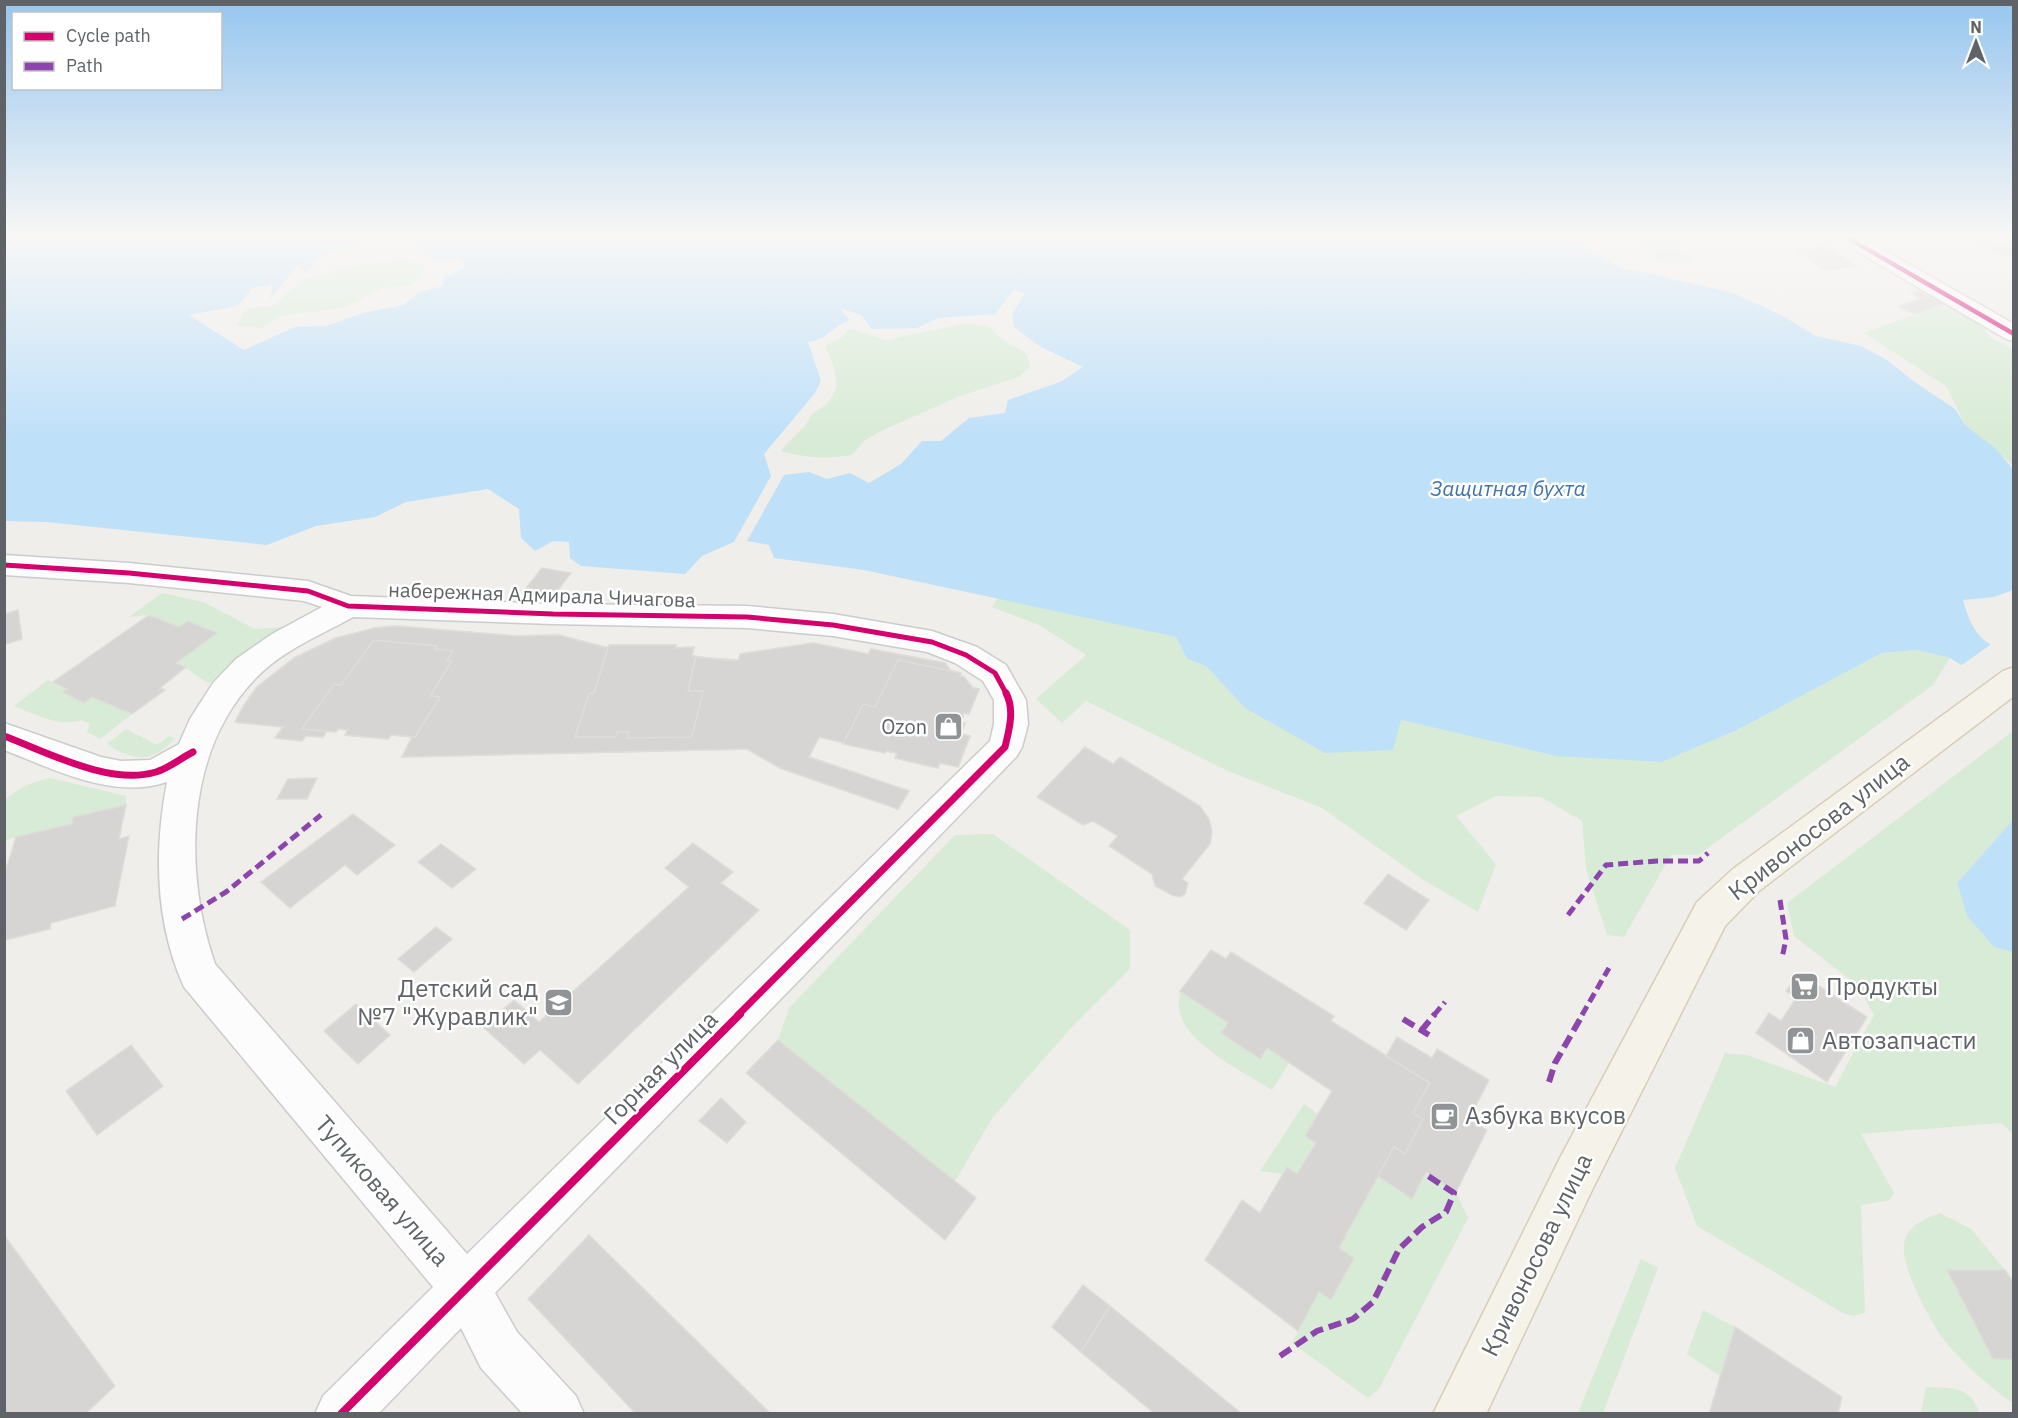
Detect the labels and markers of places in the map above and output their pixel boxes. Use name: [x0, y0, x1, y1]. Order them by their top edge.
shop icon: Ozon: [932, 711, 964, 743]
place label: Ozon: [881, 713, 927, 740]
place label: Продукты: [1826, 970, 1938, 1002]
supermarket icon: Продукты: [1789, 971, 1821, 1003]
place label: Детский сад №7 "Журавлик": [357, 972, 538, 1032]
school or university icon: Детский сад №7 "Журавлик": [543, 987, 575, 1019]
place label: Автозапчасти: [1822, 1024, 1977, 1056]
shop icon: Автозапчасти: [1785, 1025, 1817, 1057]
place label: Азбука вкусов: [1465, 1099, 1626, 1131]
cafe icon: Азбука вкусов: [1428, 1100, 1460, 1132]

